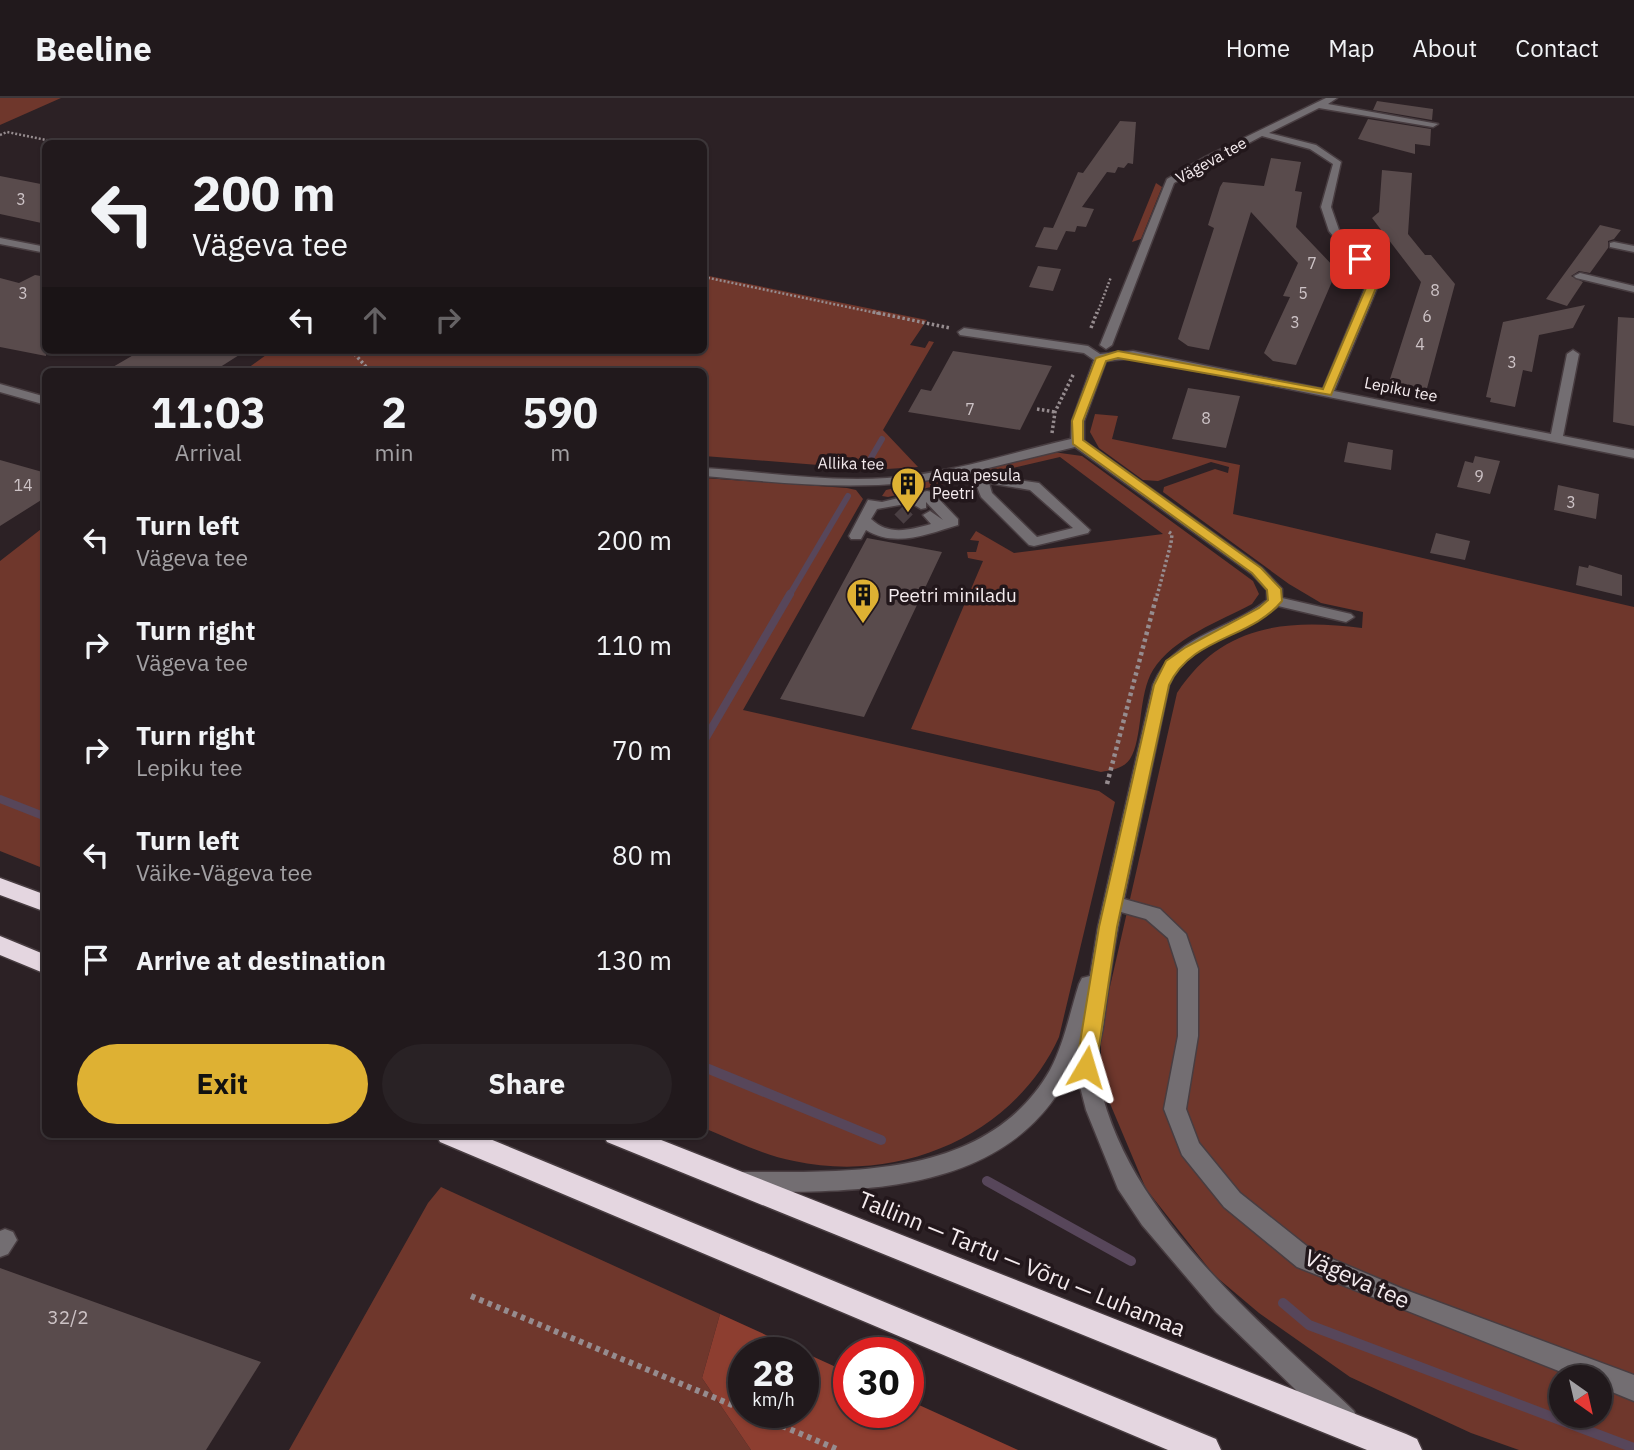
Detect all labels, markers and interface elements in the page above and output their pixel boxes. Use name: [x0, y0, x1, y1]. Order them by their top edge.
text: Beeline: [35, 27, 152, 70]
text: Home: [1226, 32, 1290, 64]
text: Map: [1328, 32, 1374, 64]
text: About: [1412, 32, 1477, 64]
text: Contact: [1515, 32, 1599, 64]
street label: Vägeva tee: [1172, 132, 1250, 188]
text: 200 m: [192, 161, 336, 224]
icon: left: [77, 168, 168, 259]
house number: 3: [16, 189, 26, 209]
text: Vägeva tee: [192, 223, 348, 265]
pin: [1330, 229, 1390, 289]
icon: arrive: [1341, 240, 1379, 278]
house number: 7: [1307, 253, 1317, 273]
house number: 8: [1430, 280, 1440, 300]
house number: 3: [18, 283, 28, 303]
house number: 5: [1298, 283, 1308, 303]
icon: left: [283, 301, 321, 339]
icon: ahead: [356, 301, 394, 339]
icon: right: [429, 301, 467, 339]
house number: 6: [1422, 306, 1432, 326]
house number: 3: [1290, 312, 1300, 332]
house number: 4: [1415, 334, 1425, 354]
house number: 3: [1507, 352, 1517, 372]
street label: Lepiku tee: [1363, 372, 1440, 406]
text: 11:03: [151, 385, 266, 440]
text: 2: [381, 385, 407, 440]
text: 590: [522, 385, 598, 440]
house number: 7: [965, 399, 975, 419]
house number: 8: [1201, 408, 1211, 428]
text: Arrival: [175, 437, 242, 467]
text: min: [375, 437, 413, 467]
text: m: [550, 437, 570, 467]
street label: Allika tee: [817, 452, 885, 474]
building icon: Aqua pesula Peetri: [889, 465, 927, 514]
place label: Aqua pesula Peetri: [932, 465, 1021, 503]
house number: 9: [1474, 466, 1484, 486]
house number: 14: [13, 475, 33, 495]
house number: 3: [1566, 492, 1576, 512]
text: Turn left: [136, 508, 239, 542]
icon: left: [77, 521, 115, 559]
text: 200 m: [596, 523, 672, 557]
text: Vägeva tee: [136, 542, 248, 572]
building icon: Peetri miniladu: [844, 576, 882, 625]
place label: Peetri miniladu: [888, 583, 1017, 607]
text: Turn right: [136, 613, 255, 647]
icon: right: [77, 626, 115, 664]
text: 110 m: [596, 628, 672, 662]
text: Vägeva tee: [136, 647, 248, 677]
text: Turn right: [136, 718, 255, 752]
icon: right: [77, 731, 115, 769]
text: 70 m: [612, 733, 672, 767]
text: Lepiku tee: [136, 752, 243, 782]
text: Turn left: [136, 823, 239, 857]
icon: left: [77, 836, 115, 874]
text: 80 m: [612, 838, 672, 872]
text: Väike-Vägeva tee: [136, 857, 313, 887]
icon: arrive: [77, 941, 115, 979]
text: Arrive at destination: [136, 943, 386, 977]
text: 130 m: [596, 943, 672, 977]
position arrow: [1049, 1030, 1123, 1104]
button: Exit: [77, 1044, 368, 1124]
button: Share: [382, 1044, 672, 1124]
street label: Tallinn — Tartu — Võru — Luhamaa: [854, 1184, 1190, 1343]
street label: Vägeva tee: [1300, 1242, 1415, 1315]
house number: 32/2: [47, 1305, 89, 1329]
speed limit sign: 30: [833, 1337, 924, 1428]
text: 28: [752, 1350, 795, 1396]
north arrow: [1549, 1365, 1612, 1428]
map controls: [1549, 1365, 1612, 1428]
text: km/h: [752, 1388, 795, 1411]

